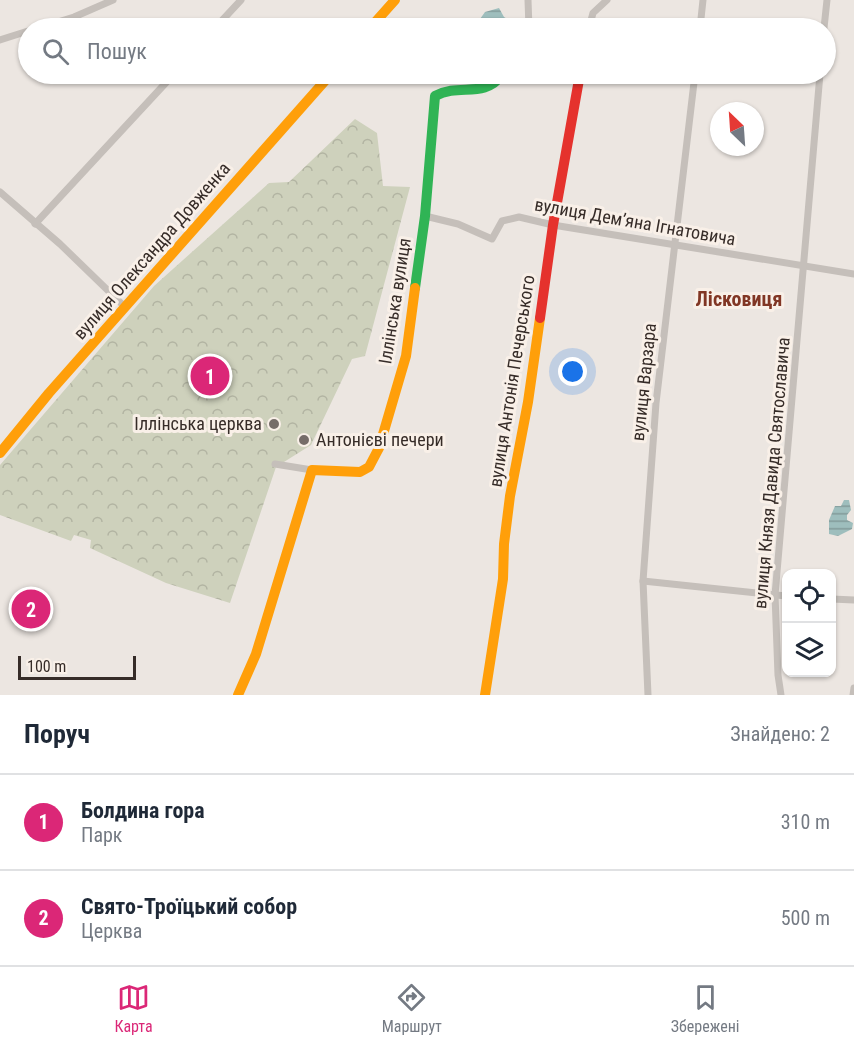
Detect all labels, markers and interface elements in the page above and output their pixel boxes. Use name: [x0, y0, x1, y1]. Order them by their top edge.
search box: [18, 18, 836, 84]
icon: search: [39, 35, 72, 68]
text: Пошук: [87, 39, 147, 64]
north arrow: [710, 102, 764, 156]
street label: вулиця Олександра Довженка: [69, 158, 234, 343]
street label: вулиця Демʼяна Ігнатовича: [533, 193, 737, 250]
street label: Іллінська вулиця: [374, 236, 415, 365]
street label: вулиця Антонія Печерського: [484, 273, 539, 488]
district label: Лісковиця: [696, 287, 782, 311]
street label: вулиця Варзара: [627, 322, 660, 442]
street label: вулиця Князя Давида Святославича: [749, 336, 794, 610]
pin: 1: [190, 354, 230, 398]
your location: [558, 357, 587, 386]
place label: Іллінська церква: [134, 413, 262, 434]
marker: Іллінська церква: [267, 417, 281, 431]
place label: Антонієві печери: [316, 429, 444, 450]
marker: Антонієві печери: [297, 433, 311, 447]
map controls: [782, 569, 836, 677]
button: locate: [782, 569, 836, 623]
pin: 2: [12, 586, 51, 632]
button: layers: [782, 623, 836, 677]
scale bar: [18, 653, 136, 680]
text: 100 m: [27, 657, 66, 676]
text: Поруч: [24, 719, 90, 749]
text: Знайдено: 2: [730, 722, 830, 746]
text: Болдина гора: [81, 798, 205, 823]
text: 1: [38, 810, 49, 834]
text: 310 m: [781, 810, 830, 834]
text: Парк: [81, 823, 122, 847]
text: Свято-Троїцький собор: [81, 894, 297, 919]
text: 2: [38, 906, 49, 930]
text: 500 m: [781, 906, 830, 930]
text: Церква: [81, 919, 142, 943]
tab: Карта: [114, 981, 153, 1036]
tab: Маршрут: [382, 981, 442, 1036]
tab: Збережені: [671, 981, 740, 1036]

